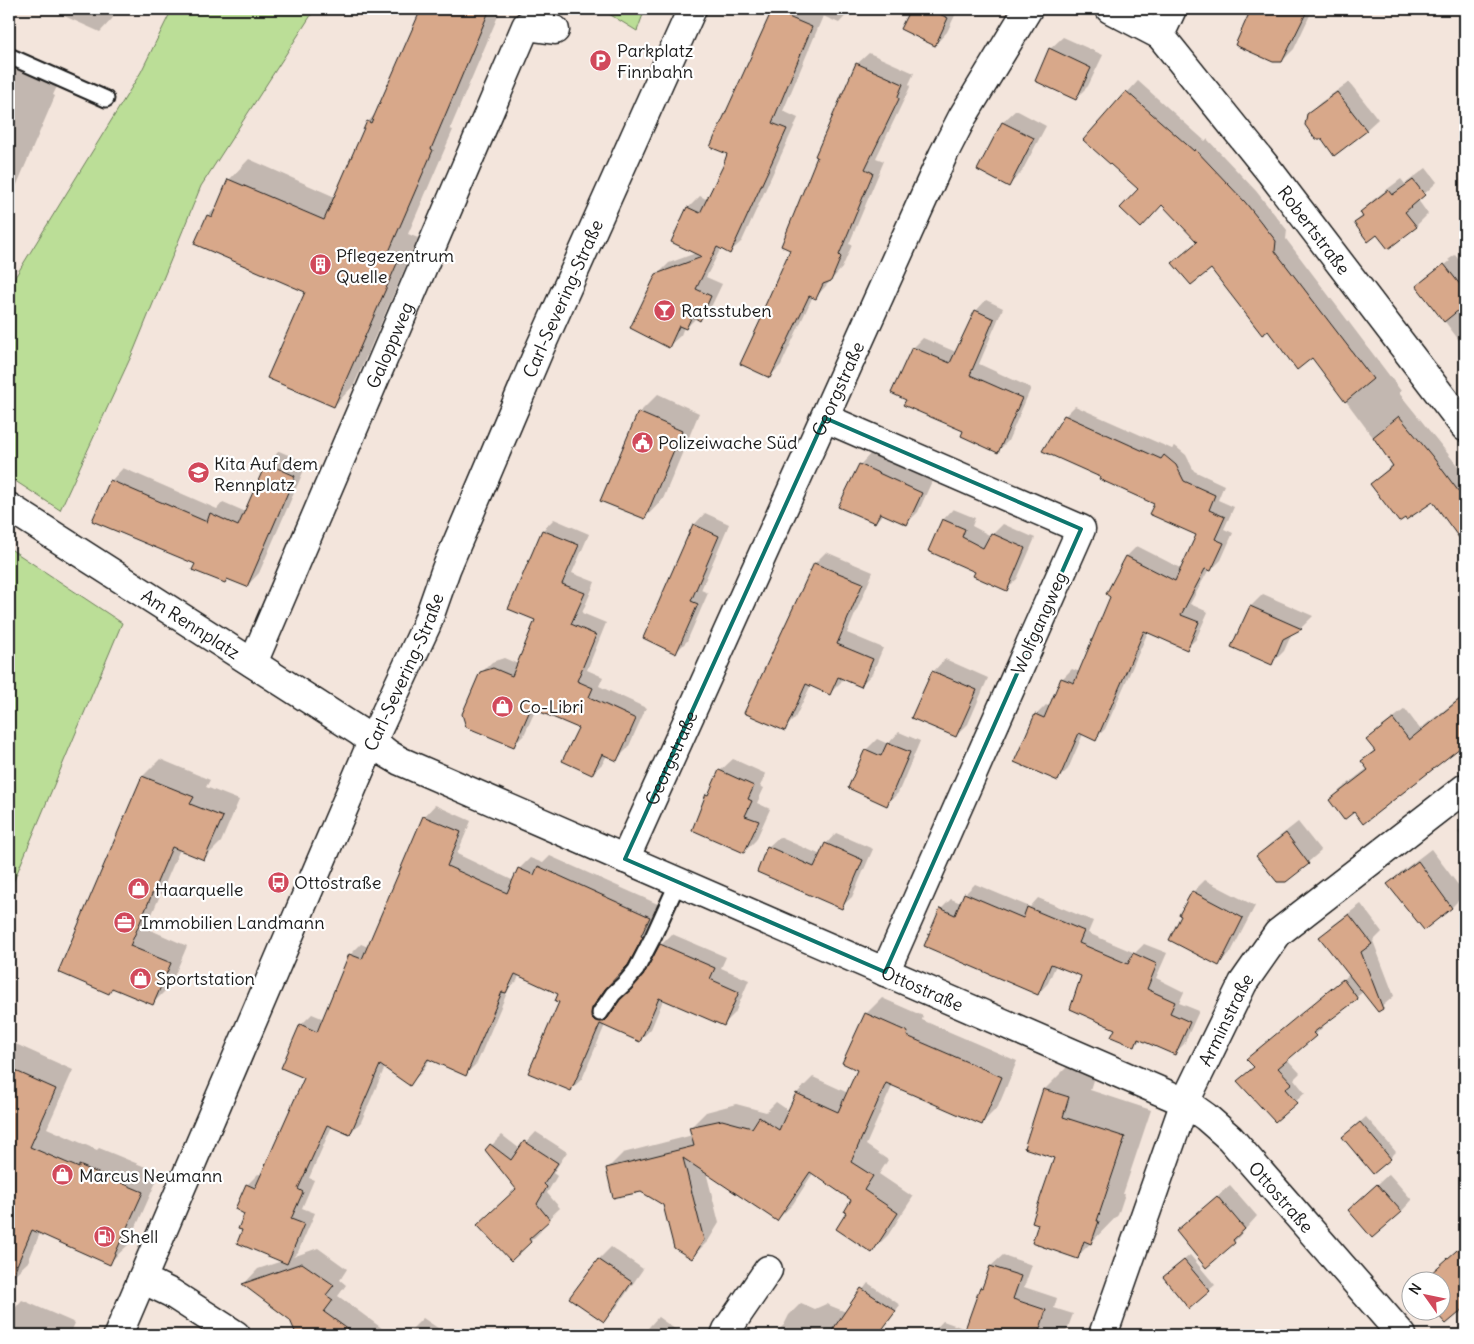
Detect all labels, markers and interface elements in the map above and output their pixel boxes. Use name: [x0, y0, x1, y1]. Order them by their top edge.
place label: Parkplatz Finnbahn: [617, 39, 694, 83]
parking icon: Parkplatz Finnbahn: [589, 48, 613, 72]
street label: Robertstraße: [1273, 181, 1356, 279]
street label: Carl-Severing-Straße: [517, 216, 608, 381]
place label: Pflegezentrum Quelle: [336, 244, 454, 288]
building icon: Pflegezentrum Quelle: [308, 253, 332, 277]
street label: Galoppweg: [361, 298, 418, 392]
bar icon: Ratsstuben: [653, 298, 677, 322]
place label: Ratsstuben: [681, 299, 772, 322]
street label: Georgstraße: [806, 338, 869, 440]
public building icon: Polizeiwache Süd: [630, 430, 654, 454]
place label: Polizeiwache Süd: [658, 431, 798, 454]
place label: Kita Auf dem Rennplatz: [214, 452, 318, 496]
school or university icon: Kita Auf dem Rennplatz: [186, 461, 210, 485]
street label: Wolfgangweg: [1006, 568, 1072, 678]
street label: Am Rennplatz: [137, 584, 245, 664]
street label: Carl-Severing-Straße: [358, 590, 448, 754]
shop icon: Co-Libri: [491, 694, 515, 718]
place label: Co-Libri: [519, 695, 584, 718]
street label: Georgstraße: [639, 707, 702, 809]
bus stop icon: Ottostraße: [266, 870, 290, 894]
place label: Ottostraße: [294, 871, 381, 894]
shop icon: Haarquelle: [127, 877, 151, 901]
place label: Haarquelle: [155, 878, 243, 901]
office icon: Immobilien Landmann: [113, 910, 137, 934]
place label: Immobilien Landmann: [141, 911, 325, 934]
street label: Ottostraße: [878, 960, 967, 1016]
shop icon: Sportstation: [128, 966, 152, 990]
place label: Sportstation: [156, 967, 255, 990]
street label: Arminstraße: [1193, 968, 1258, 1069]
street label: Ottostraße: [1244, 1156, 1319, 1237]
shop icon: Marcus Neumann: [51, 1163, 75, 1187]
place label: Marcus Neumann: [79, 1164, 223, 1187]
fuel station icon: Shell: [92, 1224, 116, 1248]
place label: Shell: [120, 1225, 158, 1248]
north arrow: [1402, 1272, 1452, 1322]
text: N: [1405, 1280, 1425, 1298]

